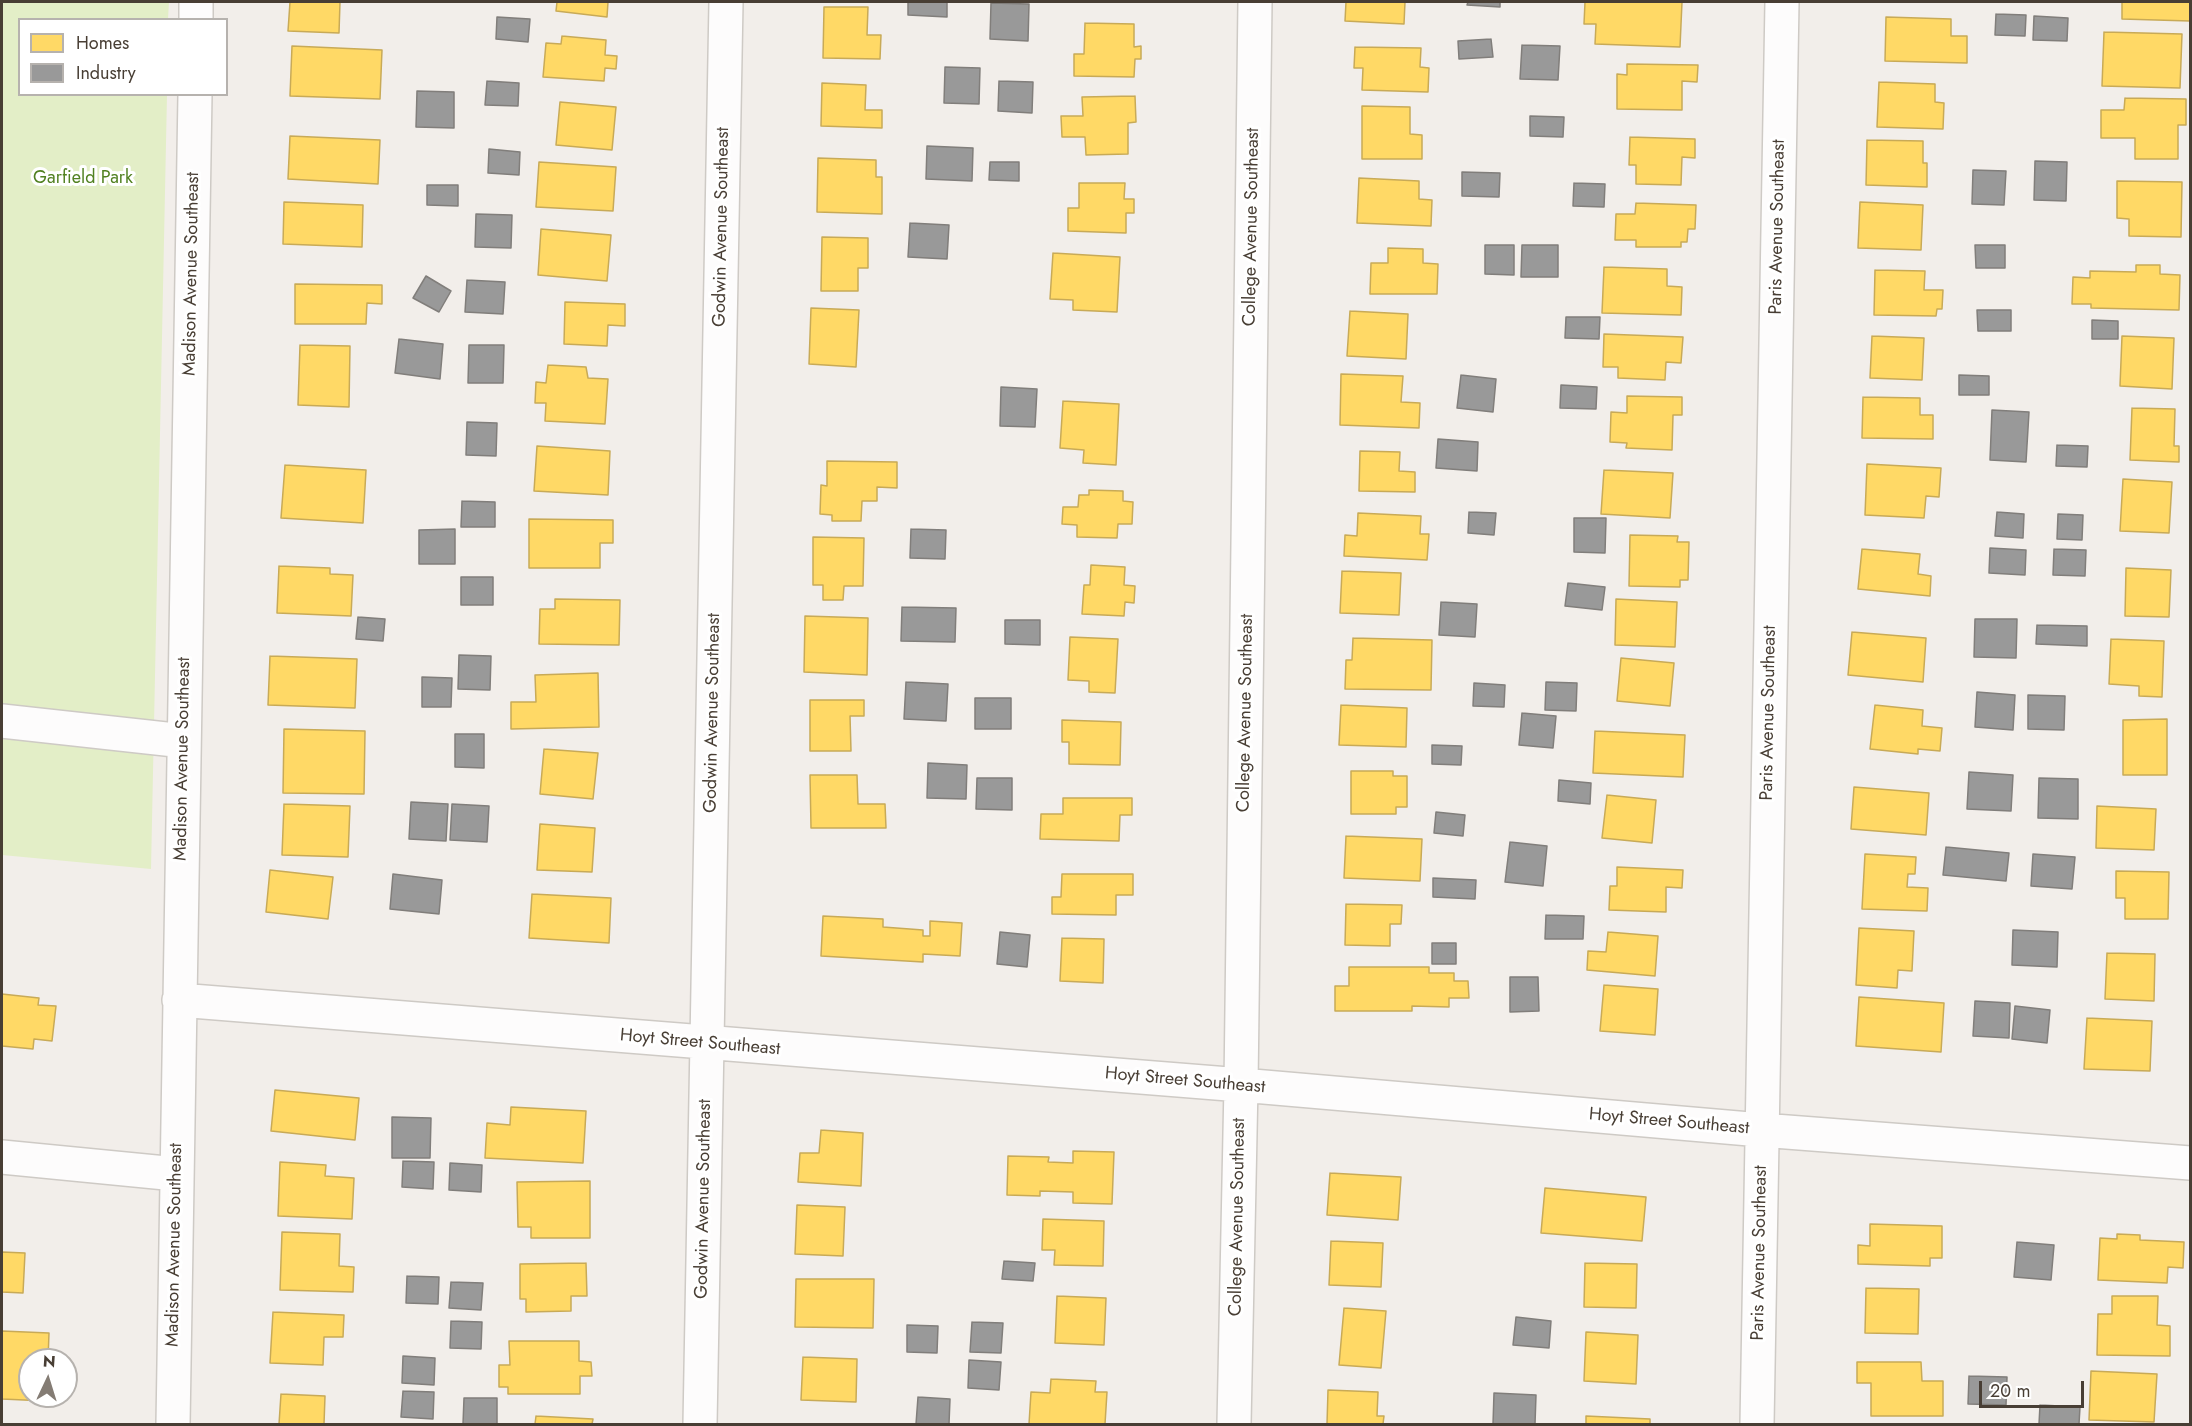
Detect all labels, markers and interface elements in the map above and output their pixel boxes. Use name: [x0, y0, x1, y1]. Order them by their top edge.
legend: [18, 18, 228, 96]
text: Homes: [76, 30, 129, 56]
text: Industry: [76, 60, 136, 86]
street label: Godwin Avenue Southeast: [709, 127, 735, 327]
street label: College Avenue Southeast: [1239, 128, 1265, 326]
street label: Paris Avenue Southeast: [1766, 139, 1790, 315]
park label: Garfield Park: [33, 168, 133, 190]
street label: Madison Avenue Southeast: [179, 172, 205, 376]
street label: Godwin Avenue Southeast: [700, 613, 726, 813]
street label: College Avenue Southeast: [1233, 614, 1259, 812]
street label: Paris Avenue Southeast: [1757, 625, 1781, 801]
street label: Madison Avenue Southeast: [170, 657, 196, 861]
street label: Hoyt Street Southeast: [619, 1025, 781, 1061]
street label: Hoyt Street Southeast: [1104, 1063, 1266, 1099]
street label: Godwin Avenue Southeast: [691, 1099, 717, 1299]
street label: Hoyt Street Southeast: [1588, 1104, 1750, 1140]
street label: College Avenue Southeast: [1225, 1118, 1251, 1316]
street label: Madison Avenue Southeast: [162, 1143, 188, 1347]
street label: Paris Avenue Southeast: [1748, 1165, 1772, 1341]
north arrow: [18, 1348, 78, 1408]
text: N: [42, 1350, 56, 1373]
scale bar: [1982, 1369, 2087, 1407]
text: 20 m: [1990, 1378, 2030, 1404]

